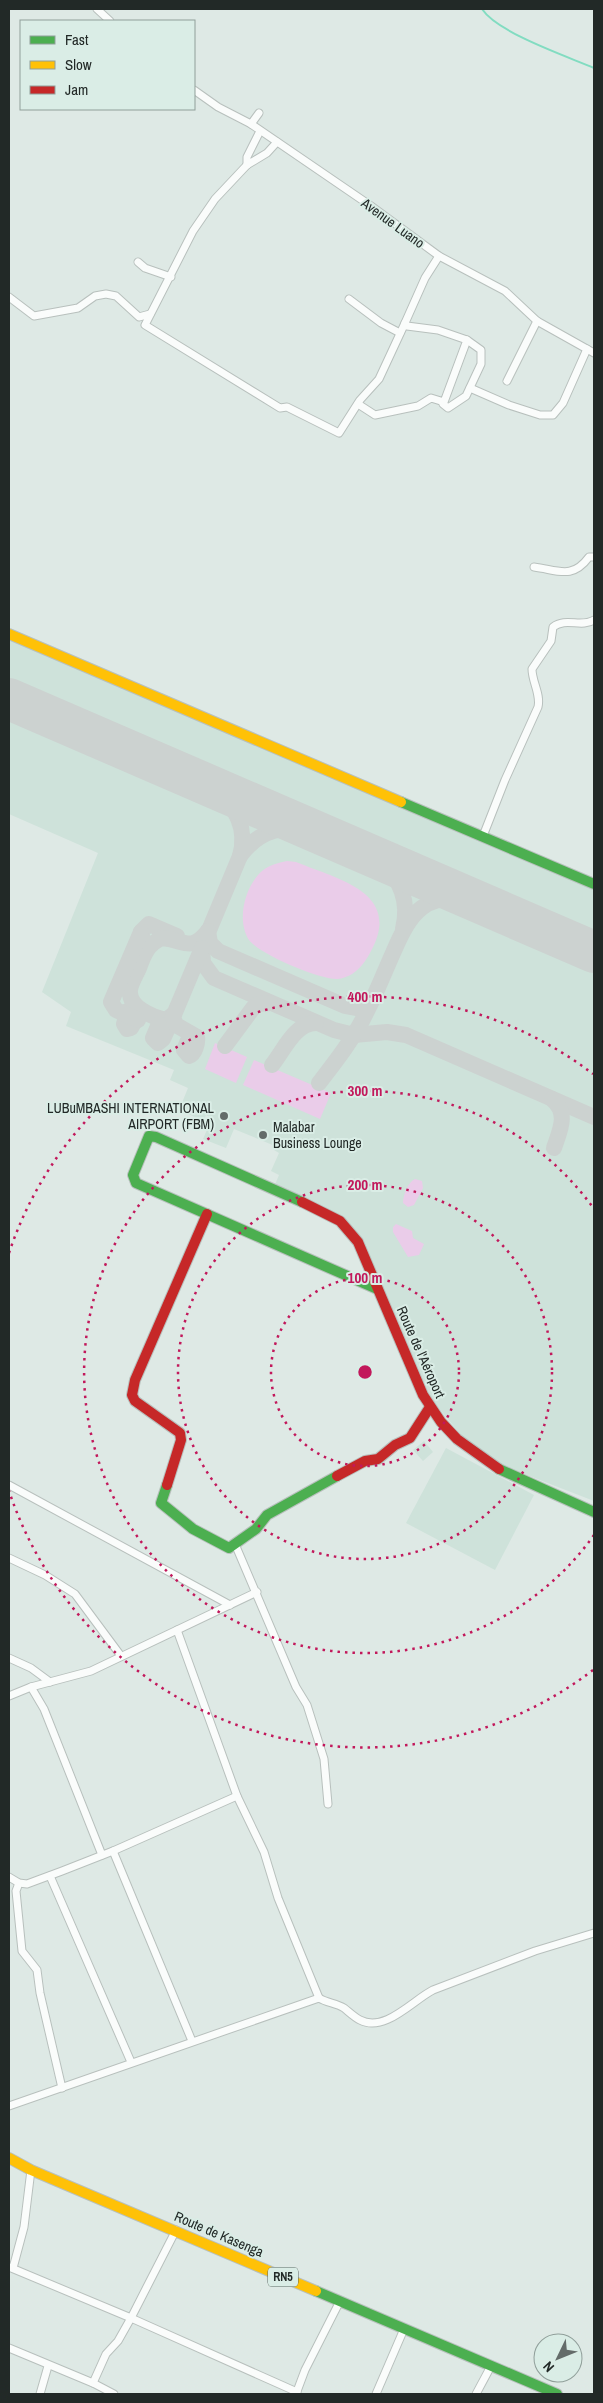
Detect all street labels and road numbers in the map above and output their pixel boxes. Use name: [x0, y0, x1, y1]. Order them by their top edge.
street label: Avenue Luano: [357, 193, 428, 252]
street label: Route de l'Aéroport: [393, 1303, 449, 1401]
street label: Route de Kasenga: [172, 2207, 267, 2261]
road number: RN5: [268, 2268, 298, 2286]

